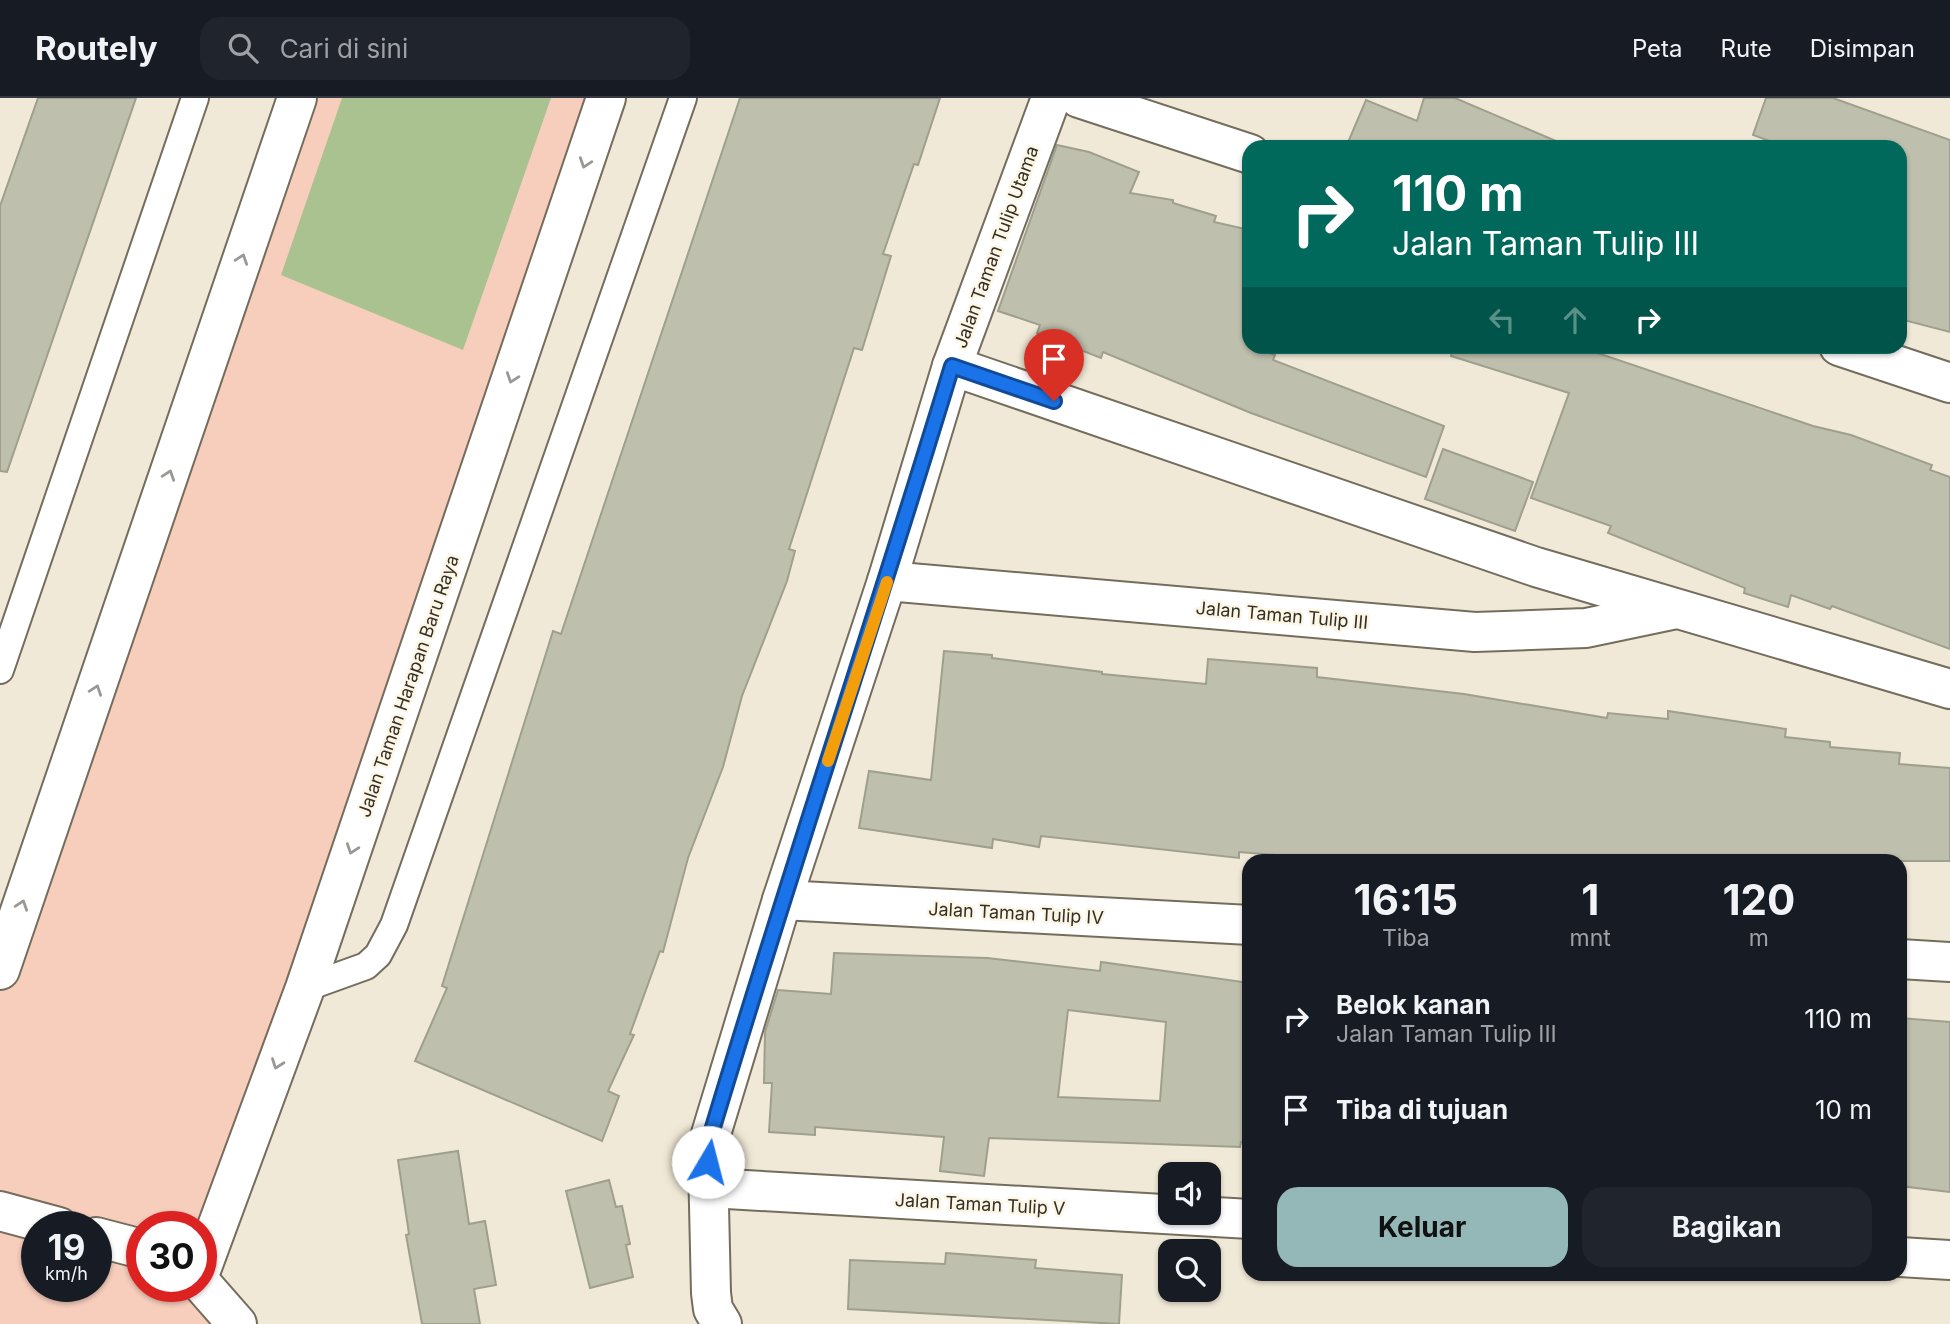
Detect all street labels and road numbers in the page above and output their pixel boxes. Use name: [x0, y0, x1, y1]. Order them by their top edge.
street label: Jalan Taman Tulip Utama: [950, 143, 1042, 351]
street label: Jalan Taman Harapan Baru Raya: [353, 552, 463, 820]
street label: Jalan Taman Tulip III: [1195, 597, 1369, 633]
street label: Jalan Taman Tulip IV: [928, 898, 1104, 928]
street label: Jalan Taman Tulip V: [894, 1189, 1066, 1219]

